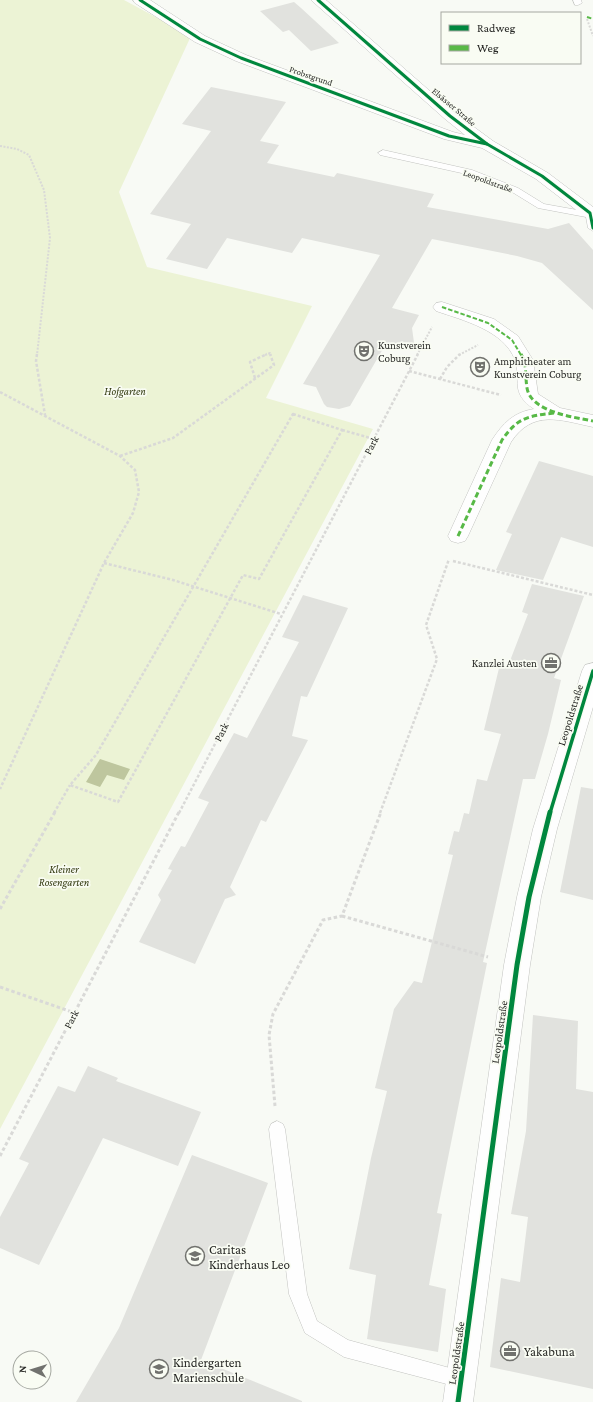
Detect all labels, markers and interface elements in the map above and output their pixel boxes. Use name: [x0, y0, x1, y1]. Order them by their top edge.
legend: [441, 12, 581, 64]
text: Radweg: [477, 21, 515, 35]
text: Weg: [477, 41, 499, 55]
street label: Probstgrund: [288, 64, 334, 88]
street label: Elsässer Straße: [430, 86, 478, 128]
street label: Leopoldstraße: [462, 167, 514, 195]
place label: Kunstverein Coburg: [378, 339, 431, 365]
theatre icon: Kunstverein Coburg: [353, 340, 375, 362]
place label: Amphitheater am Kunstverein Coburg: [494, 355, 582, 381]
theatre icon: Amphitheater am Kunstverein Coburg: [469, 356, 491, 378]
park label: Hofgarten: [104, 385, 146, 398]
street label: Park: [361, 433, 381, 456]
office icon: Kanzlei Austen: [540, 652, 562, 674]
place label: Kanzlei Austen: [472, 657, 537, 669]
street label: Leopoldstraße: [555, 683, 586, 747]
street label: Park: [211, 720, 231, 743]
park label: Kleiner Rosengarten: [39, 863, 90, 889]
street label: Leopoldstraße: [489, 1000, 510, 1064]
street label: Park: [61, 1007, 81, 1030]
place label: Caritas Kinderhaus Leo: [209, 1242, 290, 1272]
school or university icon: Caritas Kinderhaus Leo: [184, 1245, 206, 1267]
street label: Leopoldstraße: [446, 1321, 467, 1385]
office icon: Yakabuna: [499, 1340, 521, 1362]
place label: Yakabuna: [524, 1344, 575, 1359]
north arrow: [12, 1350, 52, 1390]
place label: Kindergarten Marienschule: [173, 1355, 244, 1385]
school or university icon: Kindergarten Marienschule: [148, 1358, 170, 1380]
text: N: [16, 1365, 28, 1373]

